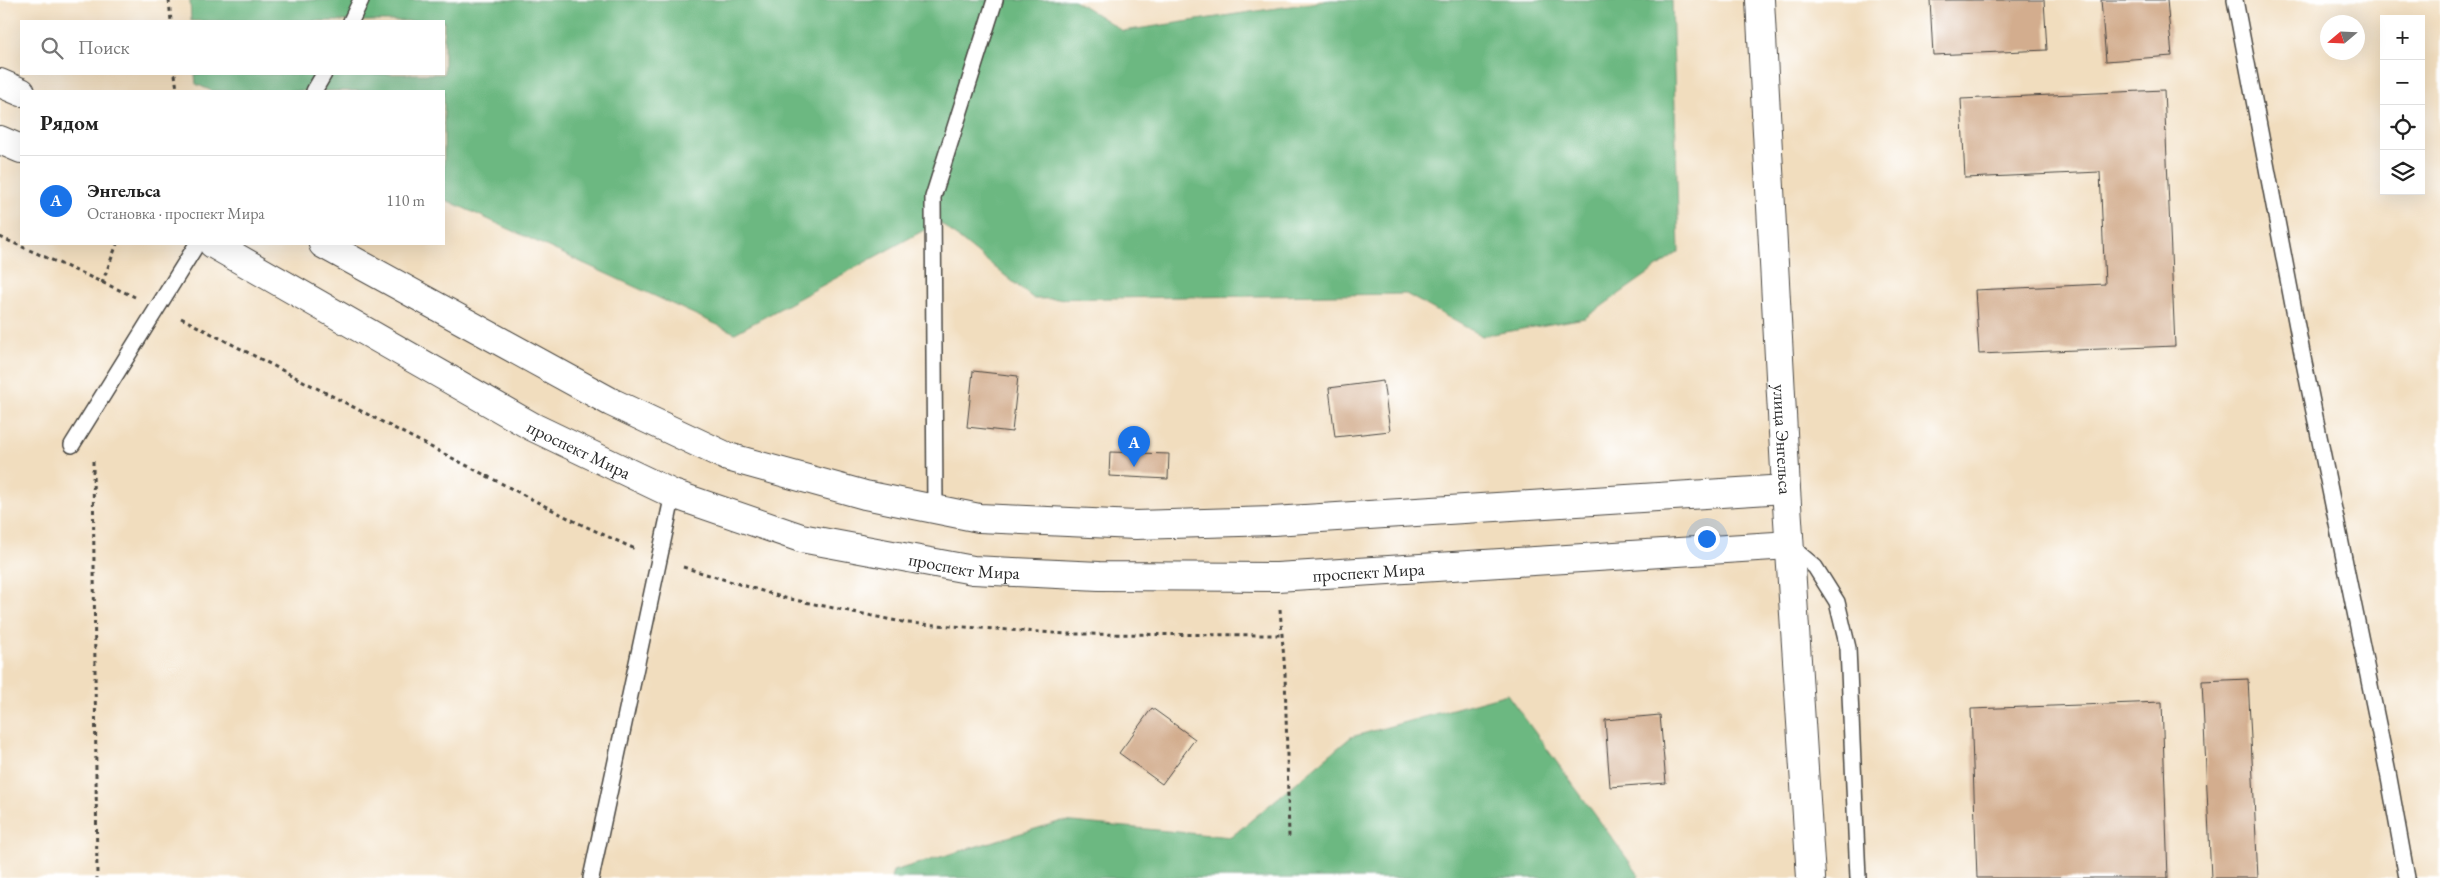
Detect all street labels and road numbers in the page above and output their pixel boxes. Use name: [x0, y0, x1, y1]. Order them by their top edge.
street label: улица Энгельса: [1769, 384, 1798, 496]
street label: проспект Мира: [523, 415, 636, 484]
street label: проспект Мира: [907, 547, 1021, 584]
street label: проспект Мира: [1312, 556, 1426, 586]

